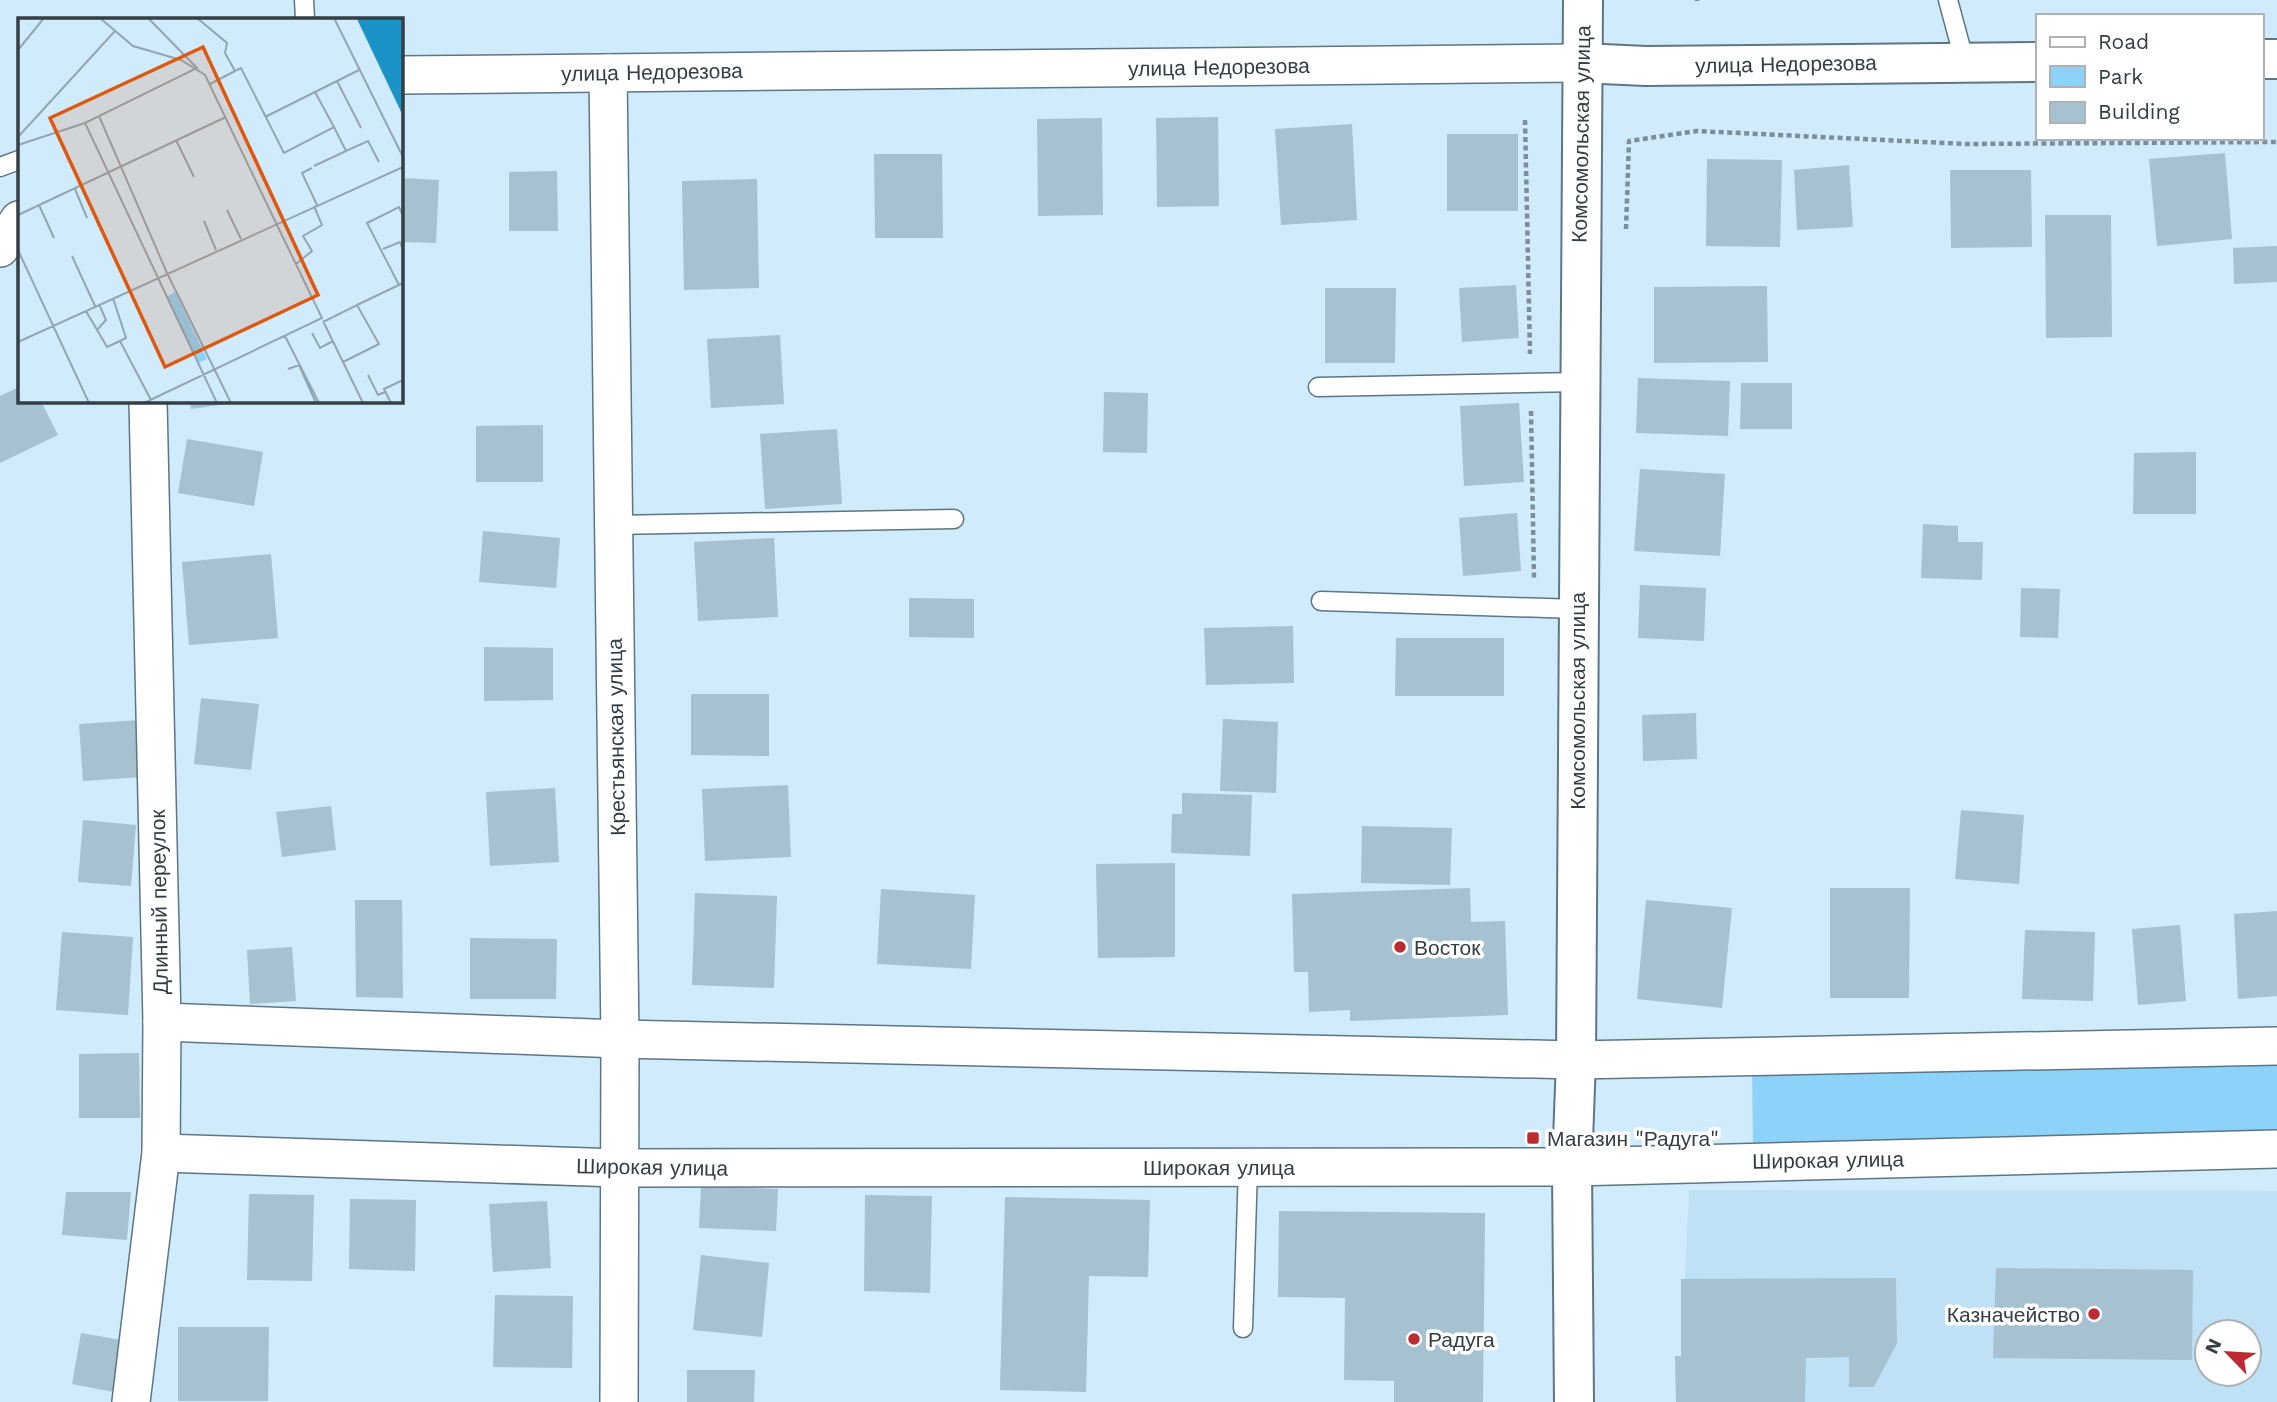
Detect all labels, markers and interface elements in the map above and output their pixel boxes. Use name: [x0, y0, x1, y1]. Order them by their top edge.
legend: [2036, 14, 2263, 140]
inset map: [18, 18, 402, 402]
street label: Комсомольская улица: [1567, 25, 1595, 243]
text: Road: [2098, 29, 2149, 54]
street label: улица Недорезова: [1695, 50, 1877, 78]
street label: улица Недорезова: [1128, 53, 1310, 81]
street label: улица Недорезова: [561, 58, 743, 86]
text: Park: [2098, 64, 2143, 89]
text: Building: [2098, 99, 2180, 124]
street label: Комсомольская улица: [1565, 592, 1590, 810]
street label: Крестьянская улица: [602, 638, 630, 836]
street label: Длинный переулок: [145, 809, 173, 995]
place label: Восток: [1414, 935, 1481, 960]
marker: Восток: [1392, 939, 1408, 955]
place label: Магазин "Радуга": [1547, 1126, 1719, 1151]
marker: Магазин "Радуга": [1525, 1130, 1541, 1146]
street label: Широкая улица: [1752, 1146, 1904, 1174]
street label: Широкая улица: [576, 1153, 728, 1181]
street label: Широкая улица: [1143, 1155, 1295, 1180]
place label: Казначейство: [1947, 1302, 2080, 1327]
marker: Казначейство: [2086, 1306, 2102, 1322]
north arrow: [2193, 1318, 2263, 1388]
place label: Радуга: [1428, 1327, 1495, 1352]
marker: Радуга: [1406, 1331, 1422, 1347]
text: N: [2200, 1335, 2226, 1357]

